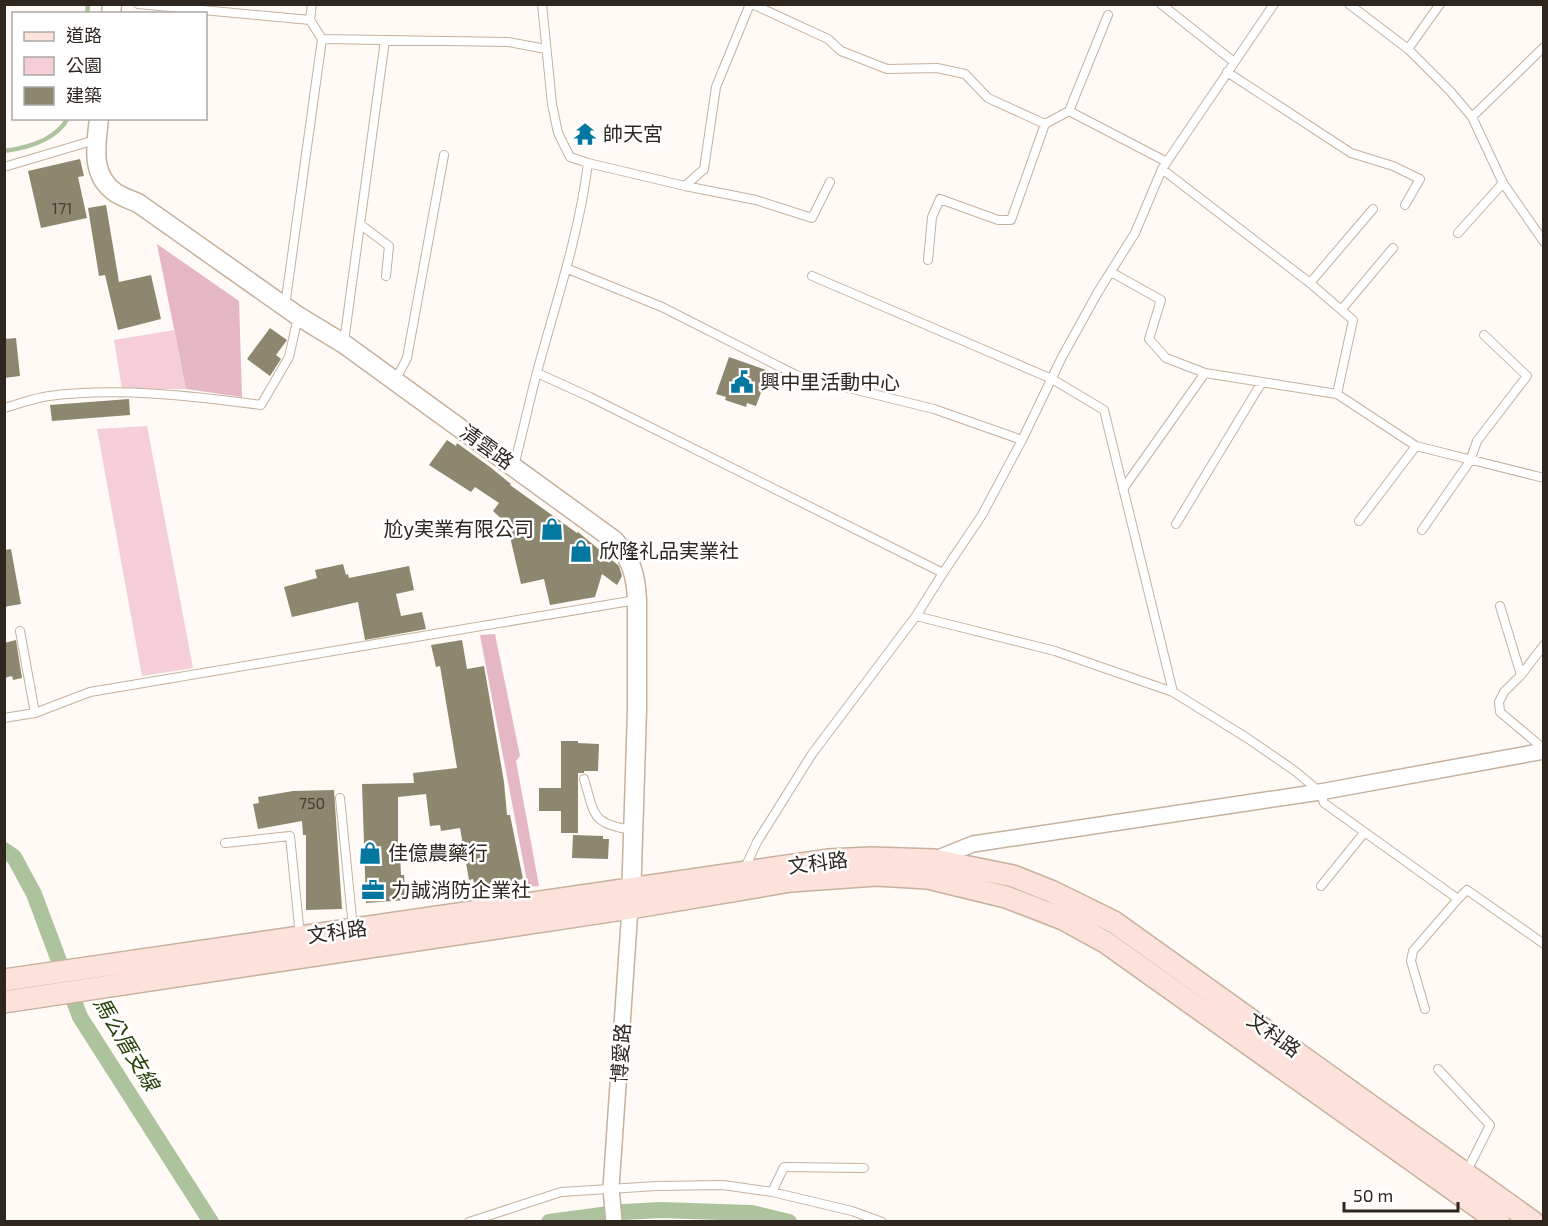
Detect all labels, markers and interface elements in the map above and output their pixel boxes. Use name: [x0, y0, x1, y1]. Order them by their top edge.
legend: [12, 12, 207, 120]
text: 道路: [66, 24, 102, 46]
text: 公園: [66, 54, 102, 76]
text: 建築: [66, 84, 102, 106]
temple icon: 帥天宮: [572, 121, 598, 147]
place label: 帥天宮: [603, 121, 663, 145]
house number: 171: [52, 198, 72, 217]
public building icon: 興中里活動中心: [729, 369, 755, 395]
place label: 興中里活動中心: [760, 369, 900, 393]
street label: 清雲路: [456, 419, 519, 474]
place label: 尬y実業有限公司: [383, 516, 534, 540]
shop icon: 尬y実業有限公司: [539, 516, 565, 542]
shop icon: 欣隆礼品実業社: [568, 538, 594, 564]
place label: 欣隆礼品実業社: [599, 538, 739, 562]
house number: 750: [299, 793, 325, 812]
shop icon: 佳億農藥行: [357, 840, 383, 866]
place label: 佳億農藥行: [388, 840, 488, 864]
street label: 文科路: [787, 846, 849, 878]
office icon: 力誠消防企業社: [360, 877, 386, 903]
place label: 力誠消防企業社: [391, 877, 531, 901]
street label: 文科路: [305, 915, 368, 947]
water label: 馬公厝支線: [90, 992, 166, 1096]
street label: 文科路: [1243, 1007, 1306, 1062]
street label: 博愛路: [606, 1022, 634, 1084]
scale bar: [1344, 1175, 1458, 1213]
text: 50 m: [1353, 1184, 1393, 1206]

